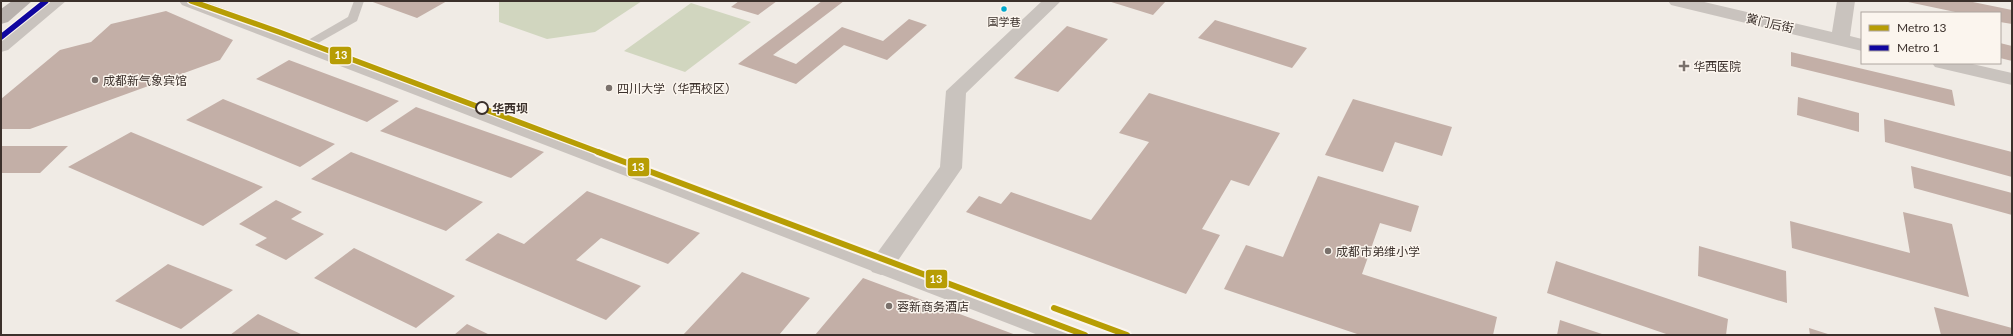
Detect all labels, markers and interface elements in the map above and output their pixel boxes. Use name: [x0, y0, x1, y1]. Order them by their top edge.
marker: 国学巷: [999, 4, 1009, 14]
street label: 黉门后街: [1745, 10, 1795, 36]
legend: [1861, 12, 2001, 64]
place label: 国学巷: [988, 15, 1021, 28]
text: Metro 13: [1897, 20, 1947, 35]
text: Metro 1: [1897, 40, 1940, 55]
line badge: 13: [329, 46, 352, 65]
text: 13: [335, 48, 347, 61]
place label: 华西医院: [1693, 59, 1741, 74]
marker: 华西医院: [1678, 60, 1690, 72]
place label: 成都新气象宾馆: [103, 73, 187, 88]
marker: 成都新气象宾馆: [90, 75, 100, 85]
place label: 四川大学（华西校区）: [617, 81, 737, 96]
marker: 四川大学（华西校区）: [604, 83, 614, 93]
marker: 华西坝: [475, 101, 489, 115]
place label: 华西坝: [492, 101, 528, 116]
line badge: 13: [627, 157, 650, 177]
text: 13: [632, 160, 644, 173]
place label: 成都市弟维小学: [1336, 244, 1420, 259]
marker: 成都市弟维小学: [1323, 246, 1333, 256]
line badge: 13: [925, 269, 948, 289]
text: 13: [930, 272, 942, 285]
place label: 蓉新商务酒店: [897, 299, 969, 314]
marker: 蓉新商务酒店: [884, 301, 894, 311]

